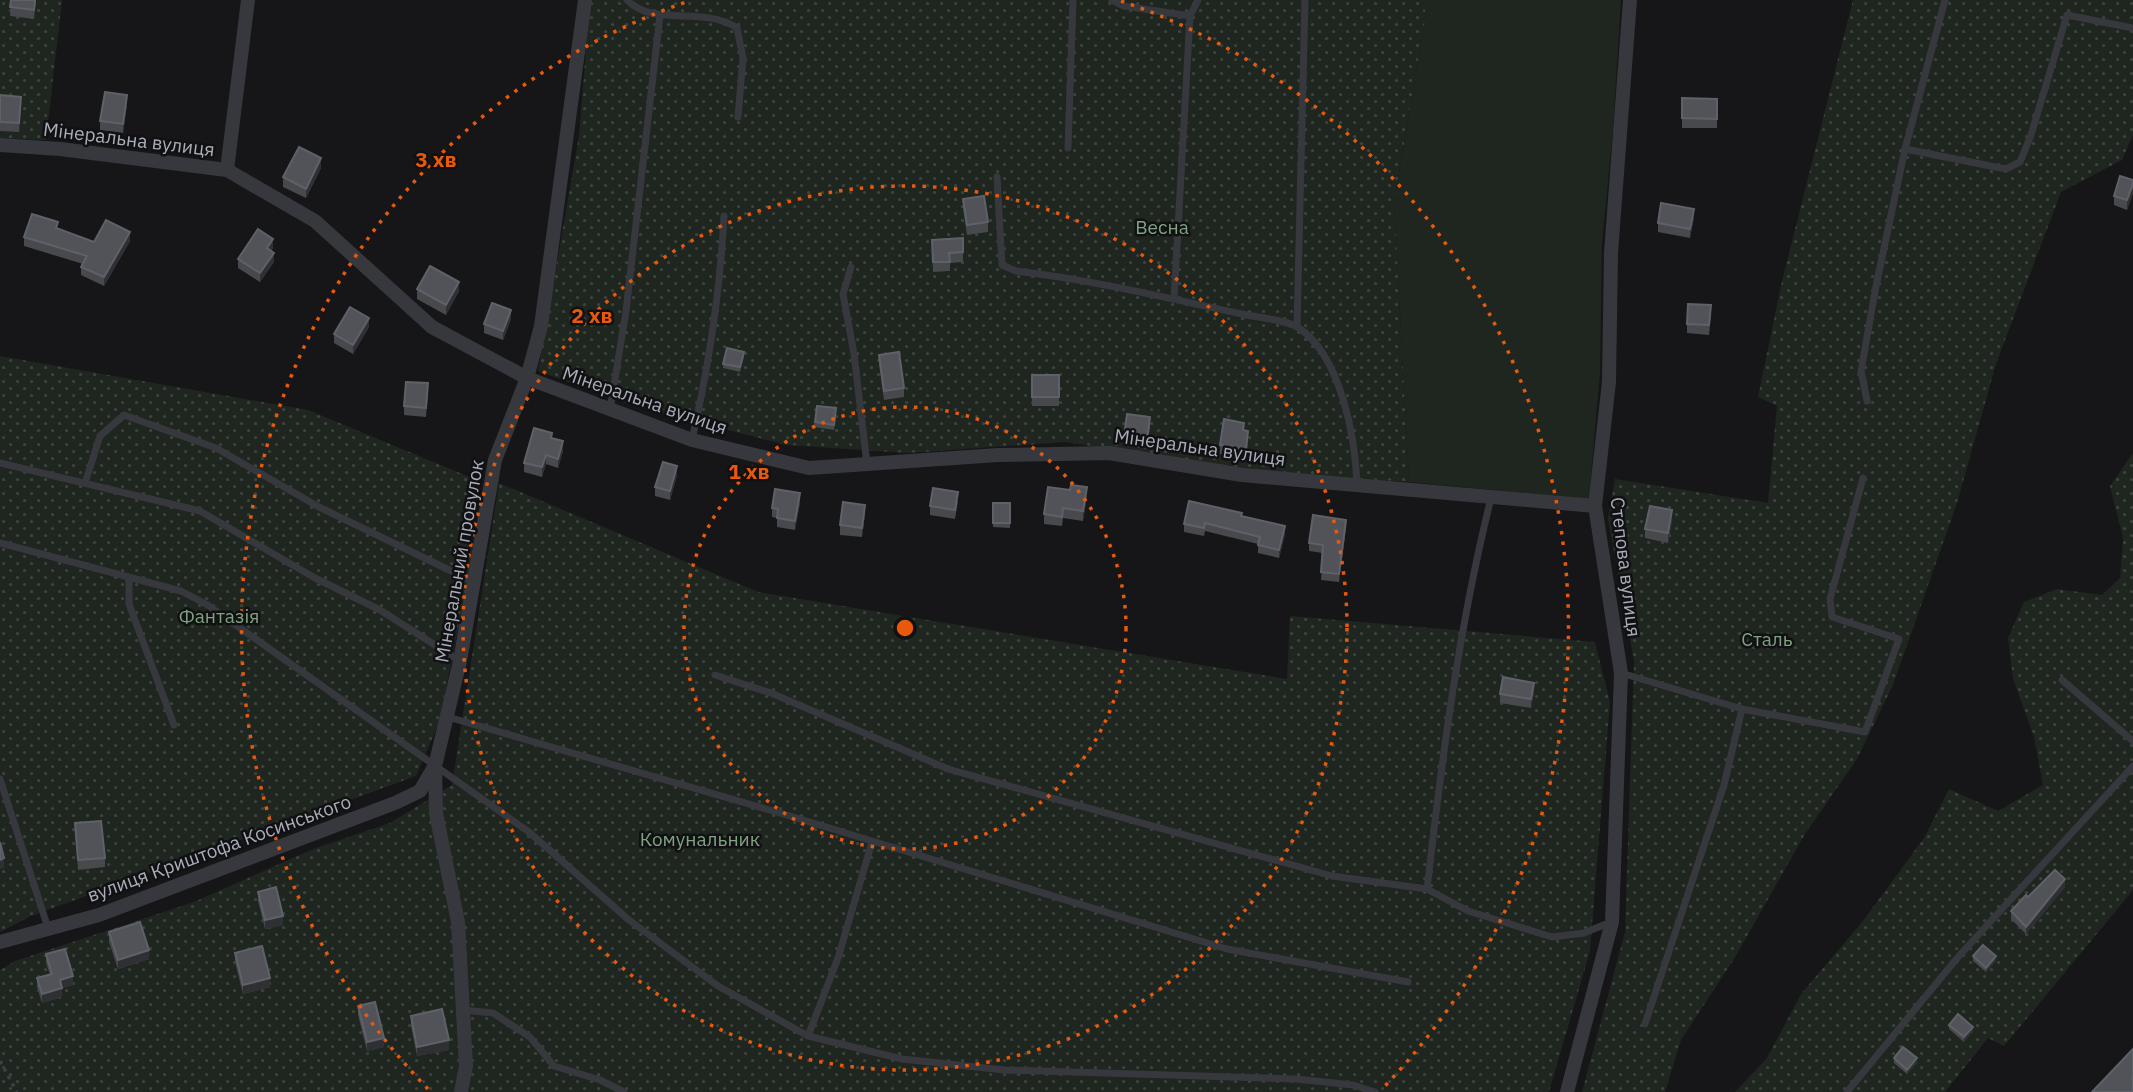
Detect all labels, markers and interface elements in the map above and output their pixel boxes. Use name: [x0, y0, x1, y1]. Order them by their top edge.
street label: Мінеральна вулиця: [42, 117, 216, 161]
text: 3 хв: [415, 145, 457, 173]
park label: Весна: [1135, 215, 1189, 239]
text: 2 хв: [571, 301, 613, 329]
street label: Мінеральна вулиця: [559, 361, 731, 439]
street label: Мінеральна вулиця: [1113, 423, 1287, 471]
text: 1 хв: [728, 457, 770, 485]
street label: Мінеральний провулок: [429, 458, 489, 664]
street label: Степова вулиця: [1606, 496, 1646, 638]
park label: Фантазія: [179, 604, 259, 628]
centre of rings: [893, 616, 917, 640]
park label: Сталь: [1741, 627, 1793, 651]
street label: вулиця Криштофа Косинського: [84, 789, 354, 907]
park label: Комунальник: [640, 827, 760, 851]

